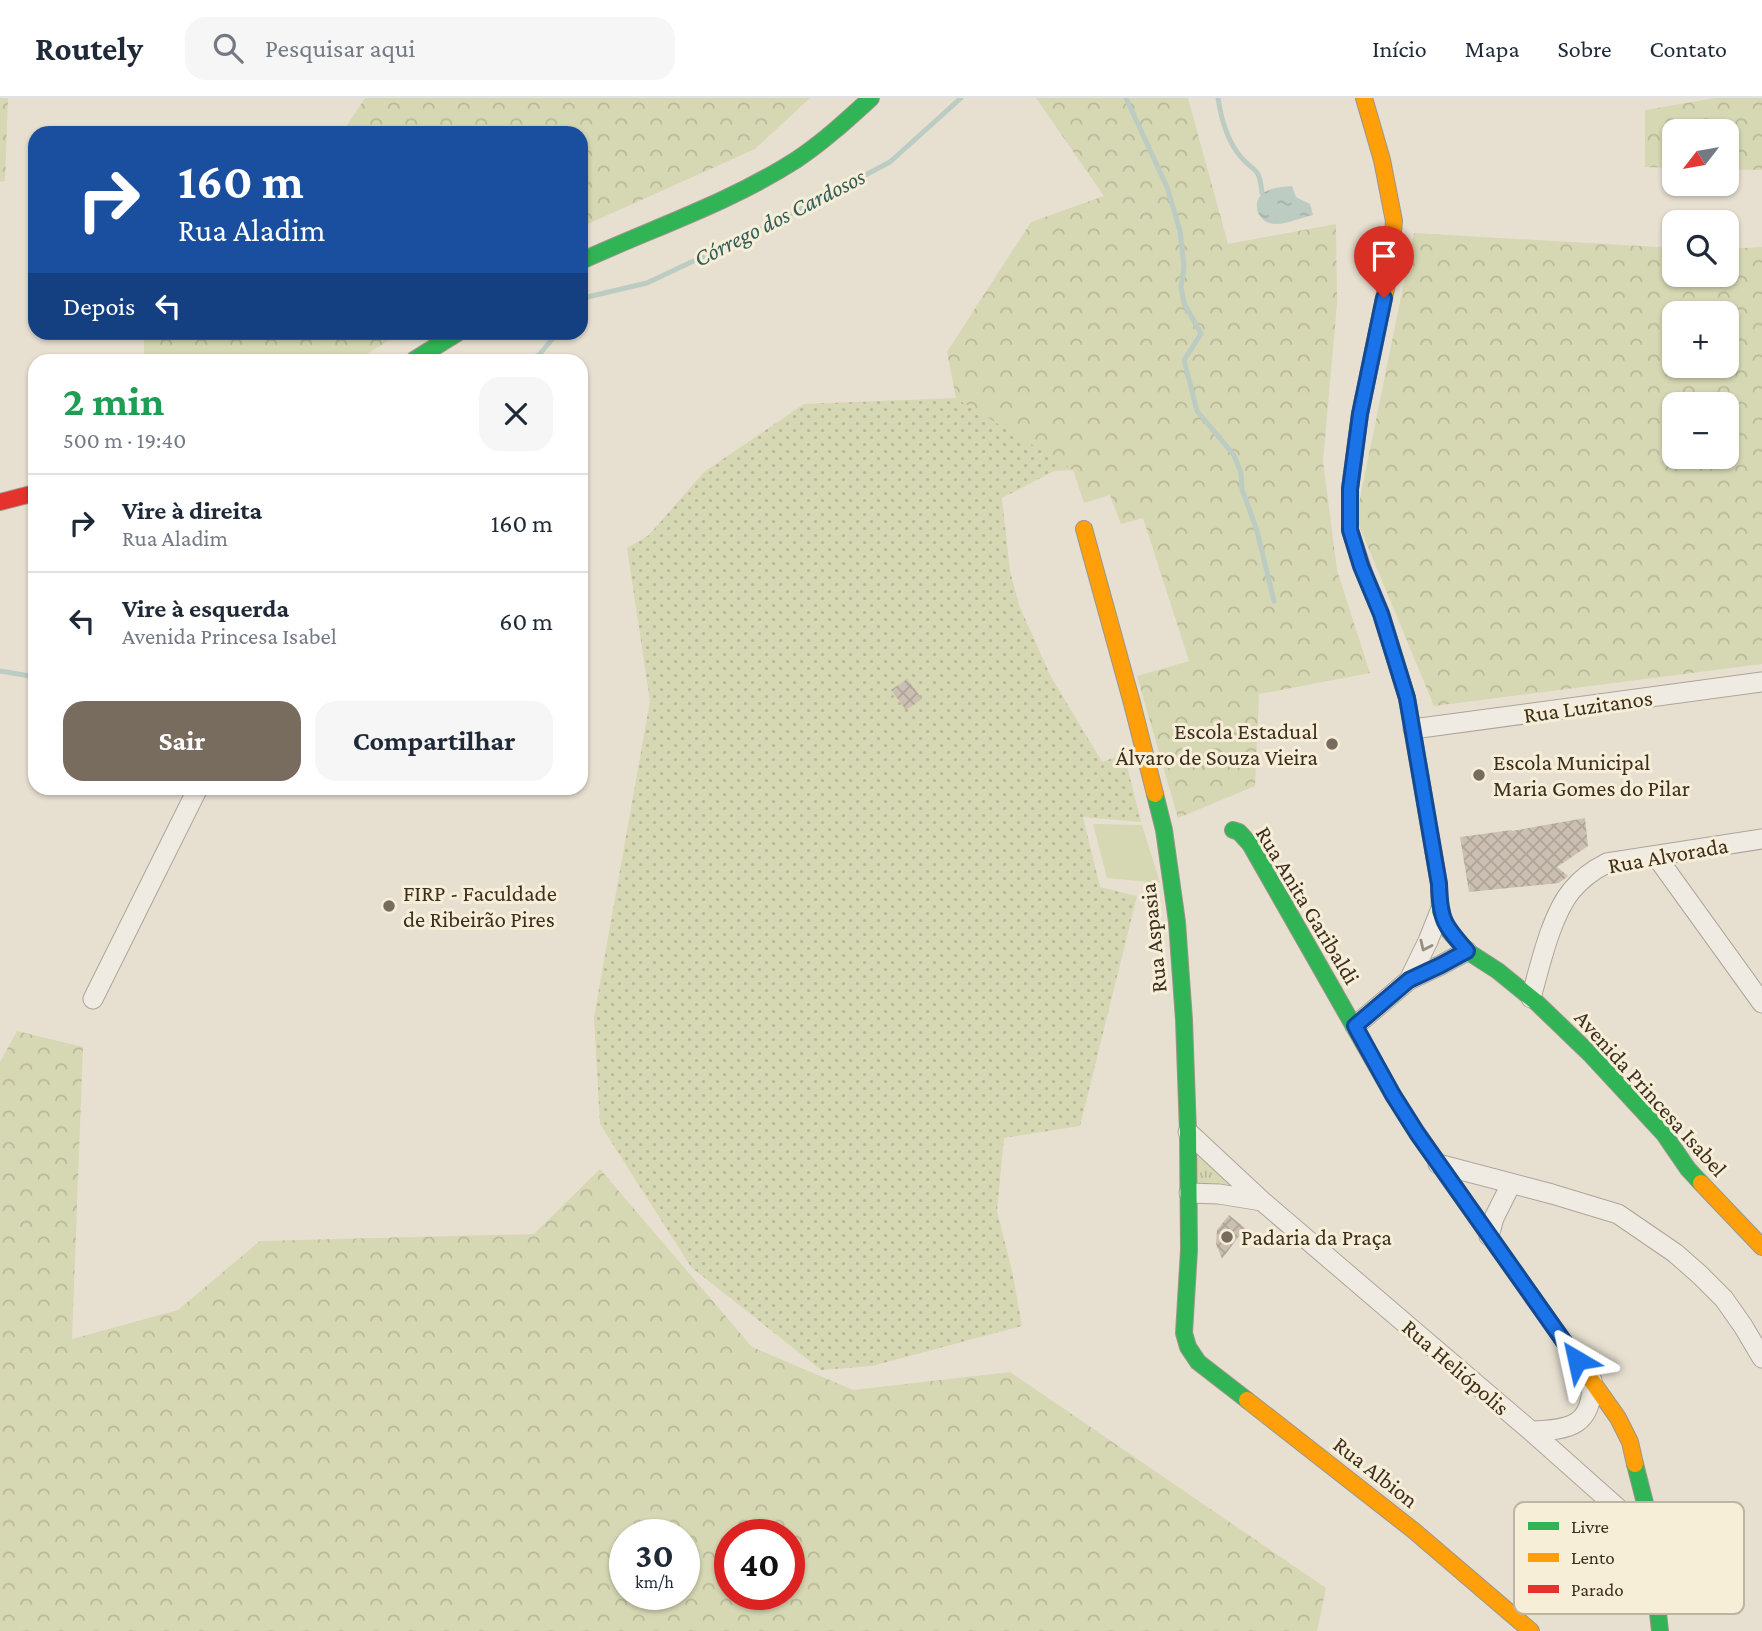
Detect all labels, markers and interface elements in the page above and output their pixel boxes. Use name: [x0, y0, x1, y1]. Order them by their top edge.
search box: [185, 17, 675, 80]
icon: search: [209, 29, 247, 67]
text: Routely: [35, 30, 143, 67]
text: Pesquisar aqui: [265, 34, 415, 63]
text: Início: [1372, 35, 1427, 62]
text: Mapa: [1465, 35, 1520, 62]
text: Sobre: [1558, 35, 1612, 62]
text: Contato: [1650, 35, 1727, 62]
north arrow: [1662, 119, 1740, 196]
map controls: [1662, 119, 1739, 469]
icon: right: [63, 154, 154, 245]
text: 160 m: [178, 154, 304, 209]
water label: Córrego dos Cardosos: [689, 162, 870, 272]
button: search: [1662, 210, 1739, 287]
text: Rua Aladim: [178, 212, 325, 248]
pin: [1354, 226, 1414, 298]
icon: arrive: [1365, 237, 1403, 275]
icon: left: [149, 287, 187, 325]
text: Depois: [63, 292, 135, 321]
button: +: [1662, 301, 1739, 378]
text: 2 min: [63, 377, 164, 424]
button: close: [479, 377, 553, 451]
button: −: [1662, 392, 1739, 469]
text: 500 m · 19:40: [63, 427, 186, 453]
text: Vire à direita: [122, 496, 262, 525]
icon: right: [63, 504, 101, 542]
text: 160 m: [491, 509, 553, 538]
text: Rua Aladim: [122, 525, 228, 551]
text: Vire à esquerda: [122, 594, 289, 623]
icon: left: [63, 602, 101, 640]
text: 60 m: [499, 607, 553, 636]
text: Avenida Princesa Isabel: [122, 623, 337, 649]
street label: Rua Luzitanos: [1522, 684, 1654, 728]
button: Sair: [63, 701, 301, 781]
button: Compartilhar: [315, 701, 553, 781]
place label: Escola Estadual Álvaro de Souza Vieira: [1116, 718, 1318, 770]
marker: Escola Estadual Álvaro de Souza Vieira: [1324, 736, 1340, 752]
place label: Escola Municipal Maria Gomes do Pilar: [1493, 749, 1690, 801]
marker: Escola Municipal Maria Gomes do Pilar: [1471, 767, 1487, 783]
street label: Rua Anita Garibaldi: [1251, 821, 1365, 989]
street label: Rua Alvorada: [1606, 832, 1731, 878]
place label: FIRP - Faculdade de Ribeirão Pires: [403, 880, 557, 932]
street label: Rua Aspasia: [1134, 882, 1172, 994]
marker: FIRP - Faculdade de Ribeirão Pires: [381, 898, 397, 914]
one-way arrow: [1420, 939, 1434, 951]
street label: Avenida Princesa Isabel: [1569, 1005, 1733, 1181]
place label: Padaria da Praça: [1241, 1224, 1392, 1250]
marker: Padaria da Praça: [1219, 1229, 1235, 1245]
street label: Rua Heliópolis: [1397, 1314, 1515, 1420]
position arrow: [1540, 1323, 1614, 1397]
street label: Rua Albion: [1328, 1431, 1424, 1513]
legend: [1514, 1502, 1744, 1614]
text: Livre: [1571, 1516, 1609, 1537]
speed limit sign: 40: [714, 1519, 805, 1610]
text: 30: [635, 1536, 674, 1575]
text: Lento: [1571, 1547, 1615, 1568]
text: km/h: [635, 1572, 674, 1592]
text: Parado: [1571, 1579, 1624, 1600]

